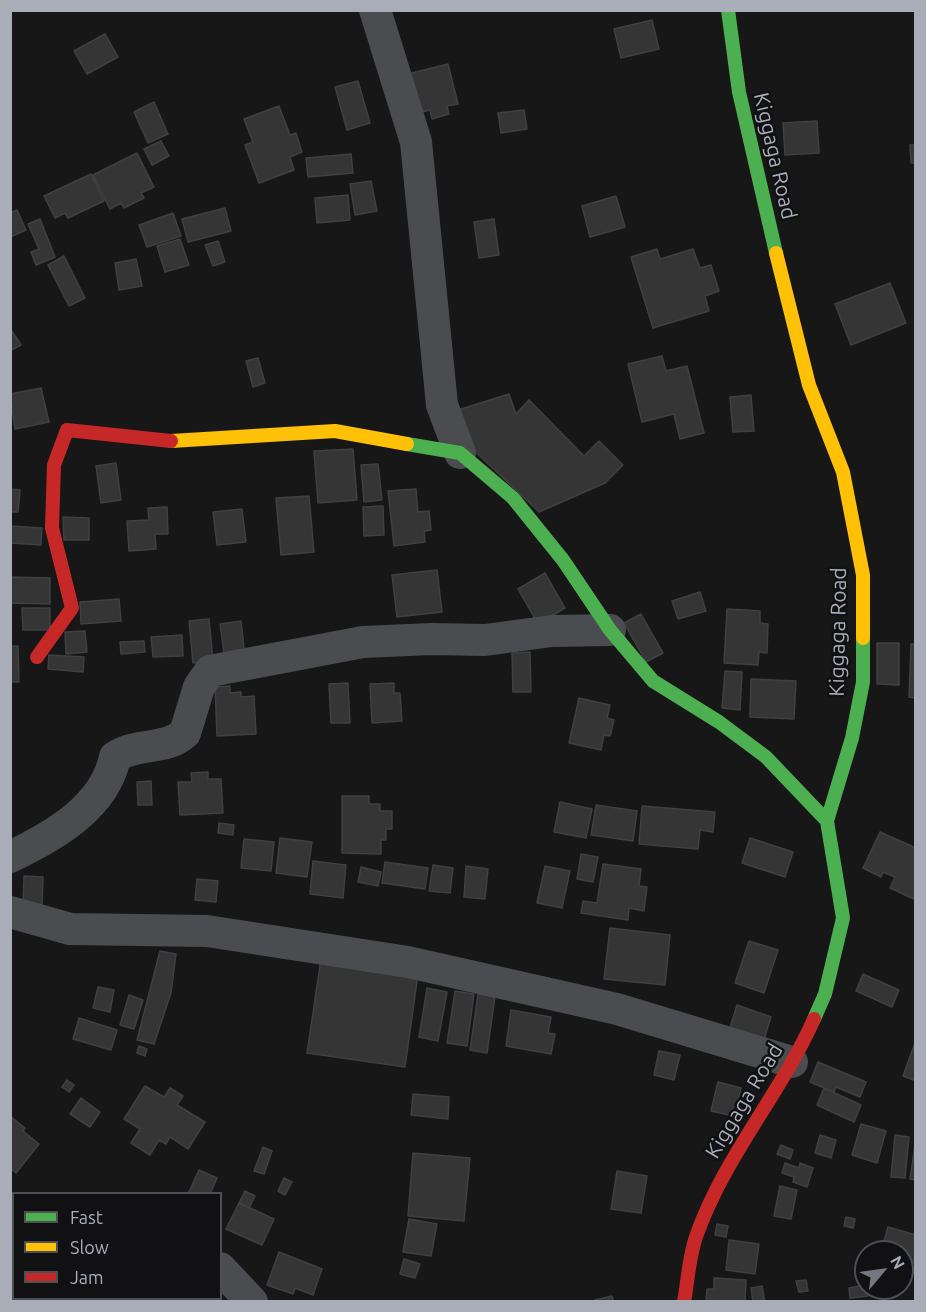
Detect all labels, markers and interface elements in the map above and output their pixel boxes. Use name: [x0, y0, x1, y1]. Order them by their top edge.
street label: Kiggaga Road: [748, 90, 802, 222]
street label: Kiggaga Road: [824, 567, 852, 697]
street label: Kiggaga Road: [700, 1039, 788, 1163]
legend: [12, 1192, 222, 1300]
text: Fast: [70, 1207, 103, 1227]
text: Slow: [70, 1237, 109, 1257]
north arrow: [854, 1240, 914, 1300]
text: N: [887, 1253, 909, 1272]
text: Jam: [70, 1267, 104, 1287]

